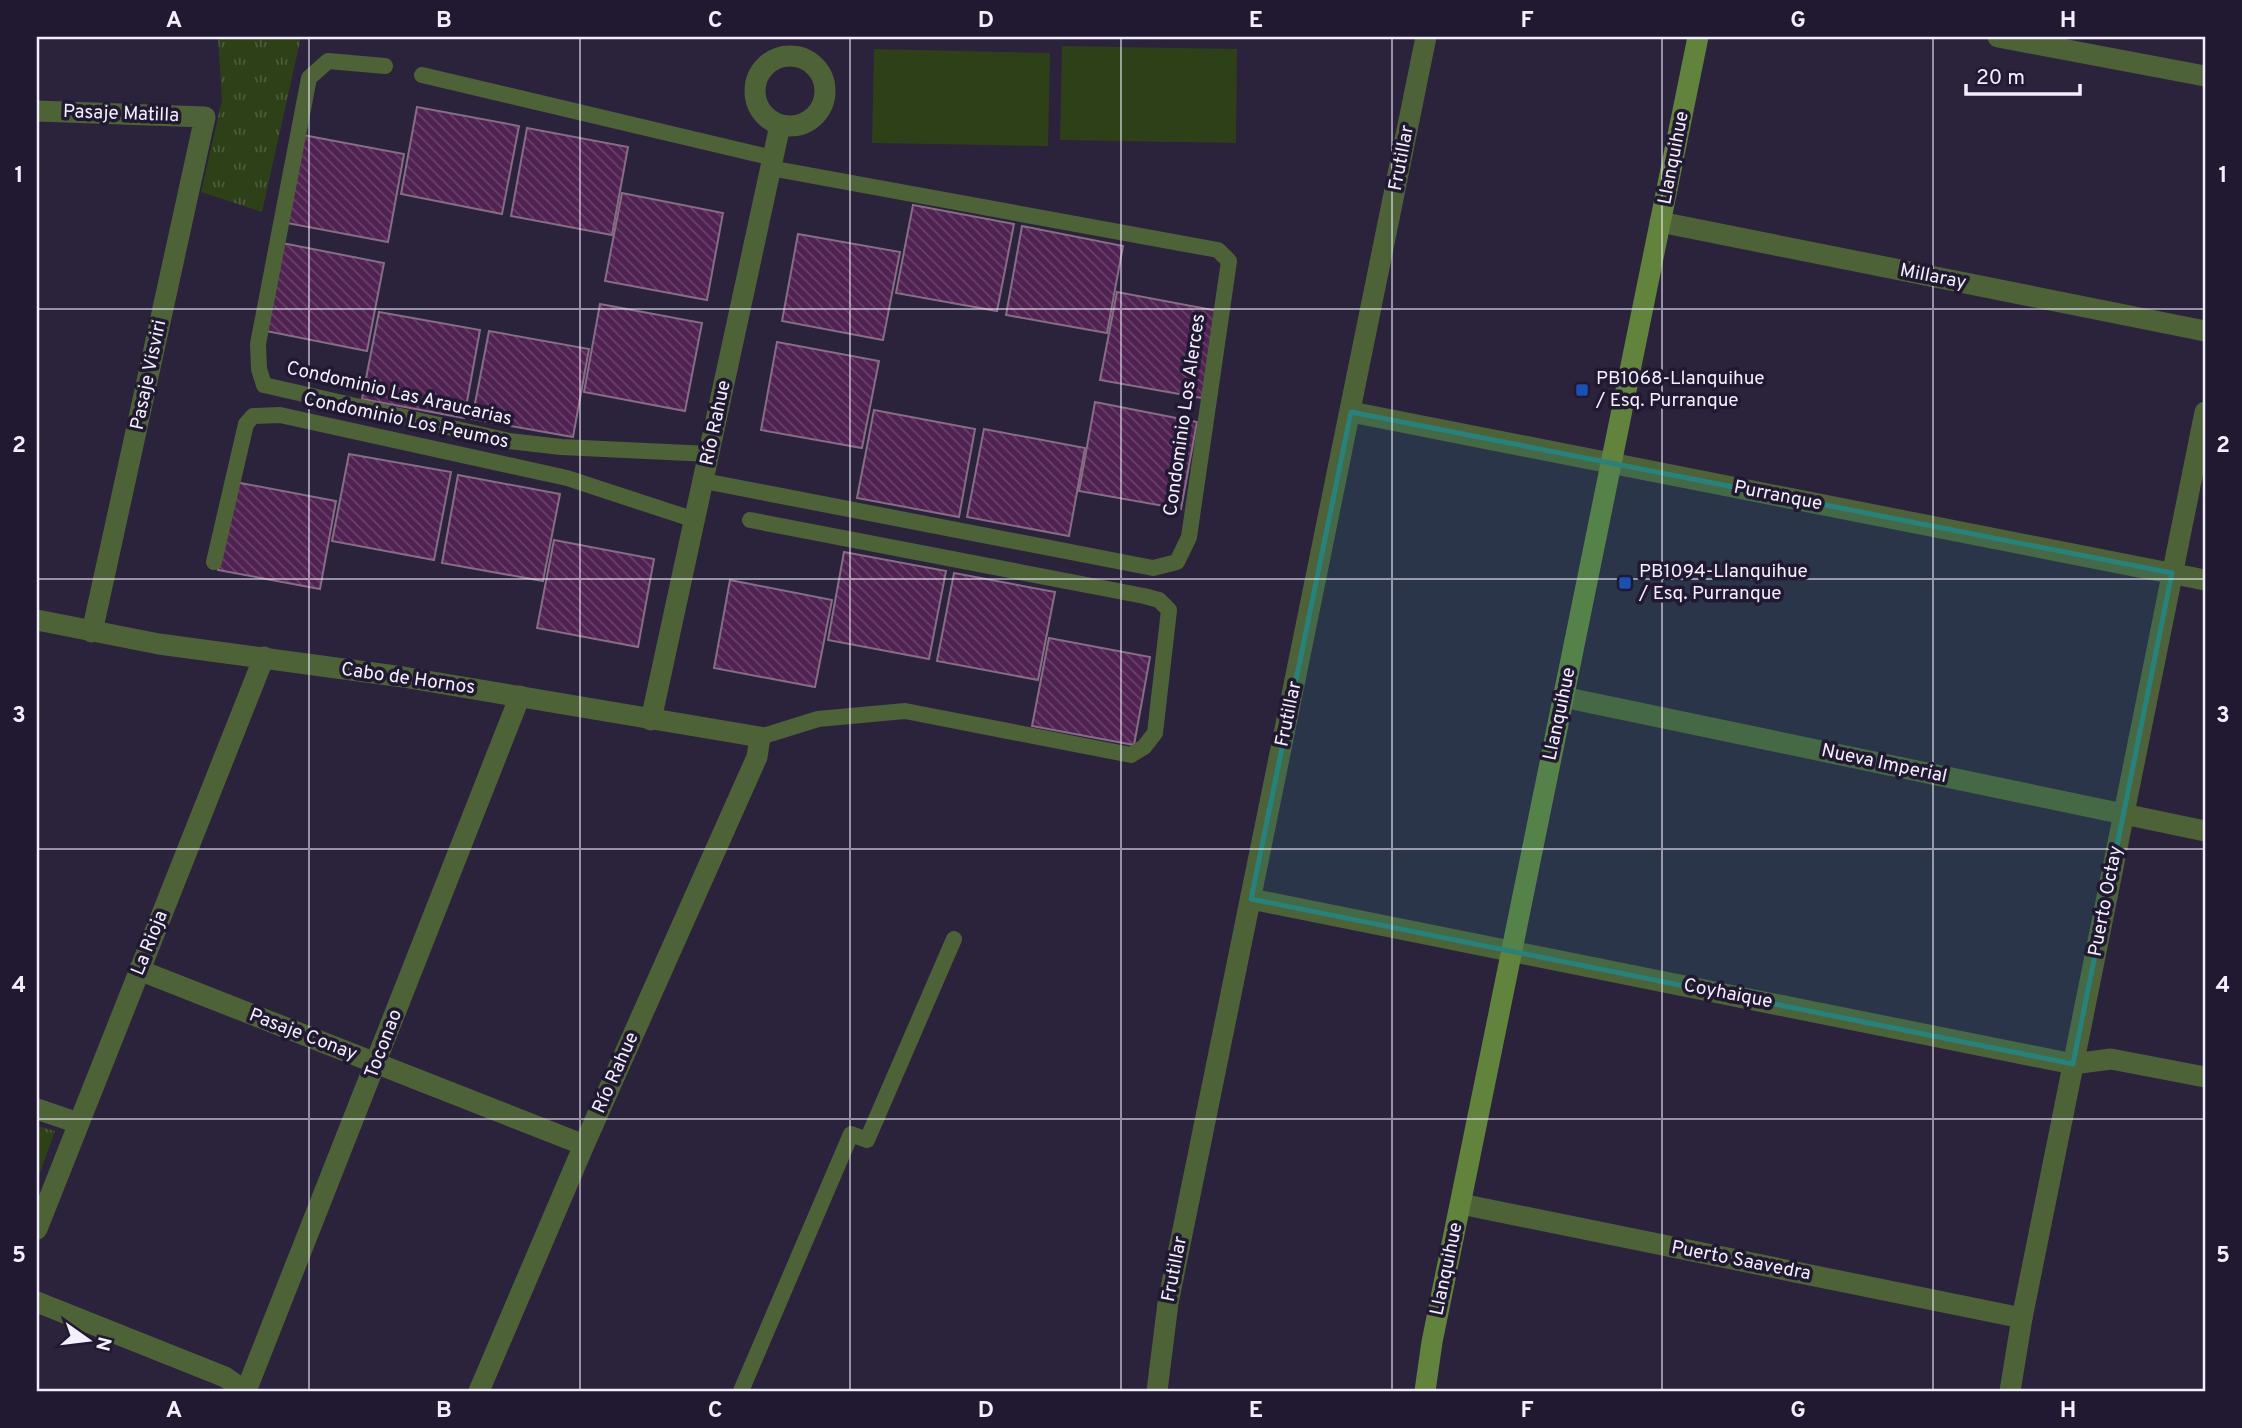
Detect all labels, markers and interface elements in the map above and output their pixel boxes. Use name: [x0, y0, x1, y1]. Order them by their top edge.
text: A: [166, 7, 182, 36]
text: B: [436, 7, 452, 36]
text: C: [708, 7, 722, 36]
text: D: [978, 7, 994, 36]
text: E: [1249, 7, 1263, 36]
text: F: [1520, 7, 1534, 36]
text: G: [1790, 7, 1806, 36]
text: H: [2060, 7, 2076, 36]
scale bar: [1966, 52, 2079, 96]
text: 20 m: [1976, 65, 2025, 92]
street label: Pasaje Matilla: [62, 100, 180, 128]
street label: Llanquihue: [1653, 109, 1695, 207]
street label: Frutillar: [1384, 123, 1420, 193]
text: 1: [14, 162, 24, 191]
text: 1: [2218, 162, 2228, 191]
street label: Millaray: [1898, 259, 1968, 295]
street label: Condominio Los Alerces: [1159, 312, 1211, 518]
street label: Pasaje Visviri: [126, 318, 172, 432]
street label: Condominio Las Araucarias: [284, 356, 514, 432]
place label: PB1068-Llanquihue / Esq. Purranque: [1595, 367, 1764, 413]
street label: Río Rahue: [695, 378, 737, 468]
marker: PB1068-Llanquihue / Esq. Purranque: [1574, 382, 1590, 398]
street label: Condominio Los Peumos: [301, 387, 511, 455]
text: 2: [12, 432, 26, 461]
text: 2: [2216, 432, 2230, 461]
street label: Purranque: [1732, 476, 1824, 516]
place label: PB1094-Llanquihue / Esq. Purranque: [1638, 560, 1808, 606]
marker: PB1094-Llanquihue / Esq. Purranque: [1617, 575, 1633, 591]
street label: Cabo de Hornos: [339, 658, 477, 700]
street label: Llanquihue: [1538, 665, 1582, 763]
street label: Frutillar: [1270, 678, 1308, 749]
text: 3: [12, 702, 26, 731]
text: 3: [2216, 702, 2230, 731]
street label: Nueva Imperial: [1819, 739, 1949, 789]
street label: Puerto Octay: [2083, 844, 2129, 958]
street label: La Rioja: [126, 907, 174, 979]
text: 4: [12, 972, 26, 1001]
text: 4: [2216, 972, 2230, 1001]
street label: Coyhaique: [1681, 974, 1775, 1014]
street label: Pasaje Conay: [245, 1003, 361, 1067]
street label: Toconao: [360, 1006, 408, 1082]
street label: Río Rahue: [587, 1029, 645, 1117]
street label: Llanquihue: [1425, 1220, 1469, 1318]
street label: Frutillar: [1157, 1234, 1193, 1304]
street label: Puerto Saavedra: [1669, 1236, 1813, 1286]
text: 5: [12, 1242, 26, 1271]
text: 5: [2216, 1242, 2230, 1271]
north arrow: [52, 1306, 122, 1376]
text: N: [89, 1334, 116, 1353]
text: A: [166, 1397, 182, 1426]
text: B: [436, 1397, 452, 1426]
text: C: [708, 1397, 722, 1426]
text: D: [978, 1397, 994, 1426]
text: E: [1249, 1397, 1263, 1426]
text: F: [1520, 1397, 1534, 1426]
text: G: [1790, 1397, 1806, 1426]
text: H: [2060, 1397, 2076, 1426]

